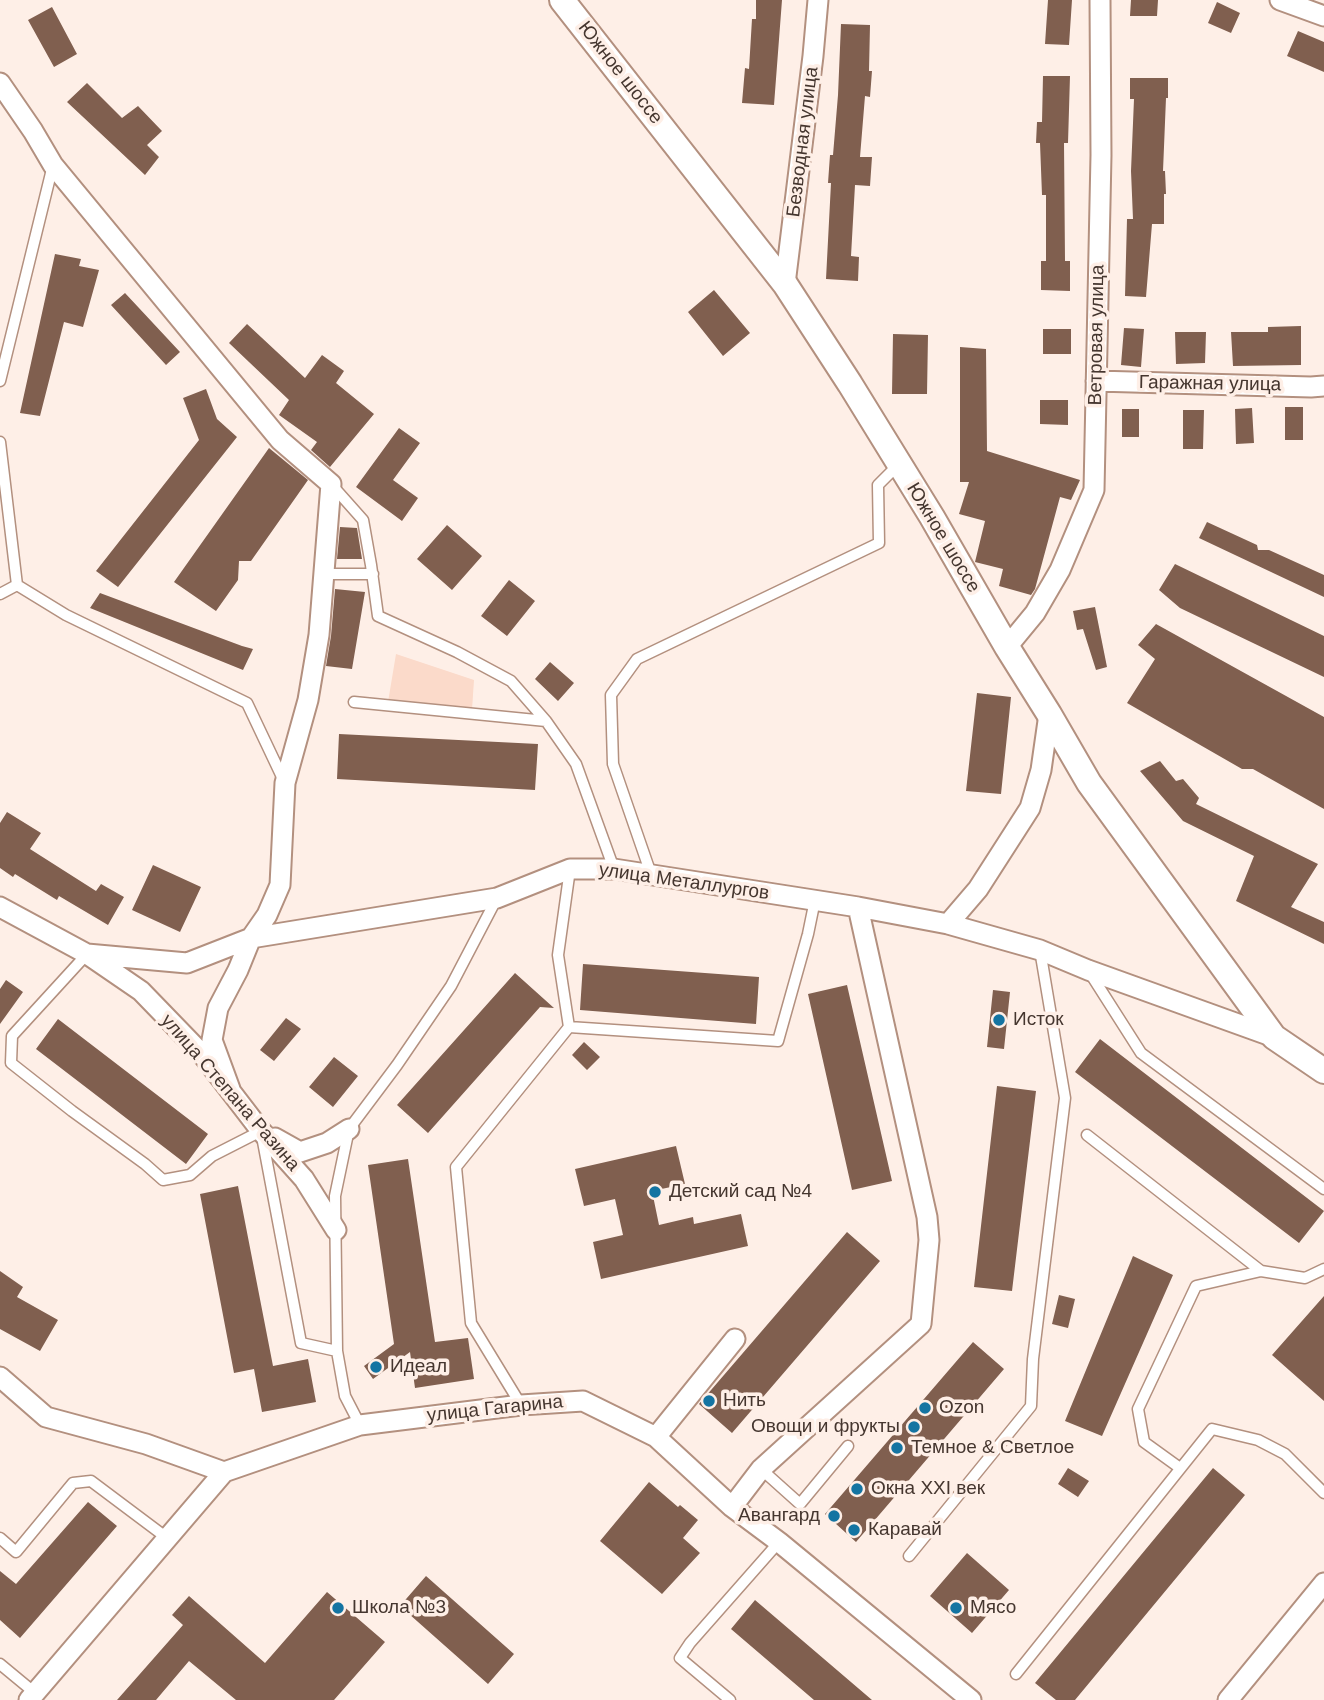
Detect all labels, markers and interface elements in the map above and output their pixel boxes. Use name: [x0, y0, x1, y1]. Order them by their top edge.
street label: Южное шоссе: [573, 17, 667, 129]
street label: Безводная улица: [782, 66, 824, 218]
street label: Ветровая улица: [1084, 264, 1110, 406]
street label: Гаражная улица: [1139, 371, 1281, 397]
street label: Южное шоссе: [901, 479, 985, 597]
street label: улица Металлургов: [597, 859, 771, 905]
place label: Исток: [1013, 1009, 1064, 1031]
street label: улица Степана Разина: [156, 1010, 304, 1176]
marker: Исток: [991, 1012, 1007, 1028]
place label: Детский сад №4: [669, 1181, 812, 1203]
marker: Детский сад №4: [647, 1184, 663, 1200]
place label: Идеал: [390, 1356, 447, 1378]
marker: Идеал: [368, 1359, 384, 1375]
place label: Нить: [723, 1390, 766, 1412]
street label: улица Гагарина: [426, 1391, 564, 1427]
marker: Нить: [701, 1393, 717, 1409]
place label: Ozon: [939, 1397, 984, 1419]
marker: Ozon: [917, 1400, 933, 1416]
place label: Овощи и фрукты: [751, 1416, 900, 1438]
marker: Овощи и фрукты: [906, 1419, 922, 1435]
place label: Темное & Светлое: [911, 1437, 1074, 1459]
marker: Темное & Светлое: [889, 1440, 905, 1456]
place label: Окна XXI век: [871, 1478, 985, 1500]
marker: Окна XXI век: [849, 1481, 865, 1497]
place label: Авангард: [738, 1505, 820, 1527]
marker: Авангард: [826, 1508, 842, 1524]
place label: Каравай: [868, 1519, 942, 1541]
marker: Каравай: [846, 1522, 862, 1538]
place label: Школа №3: [352, 1597, 446, 1619]
place label: Мясо: [970, 1597, 1016, 1619]
marker: Школа №3: [330, 1600, 346, 1616]
marker: Мясо: [948, 1600, 964, 1616]

